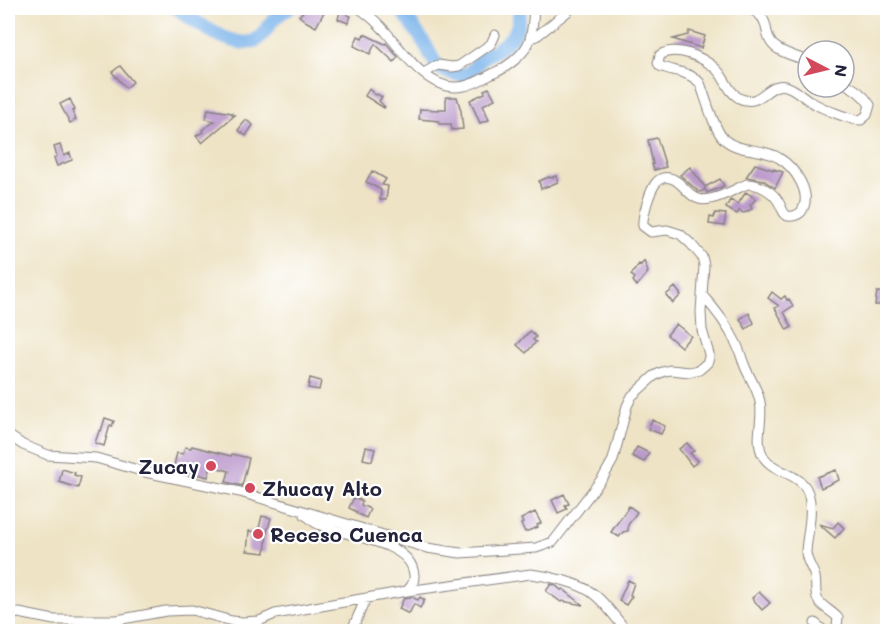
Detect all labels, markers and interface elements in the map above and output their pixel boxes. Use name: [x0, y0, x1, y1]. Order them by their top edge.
north arrow: [796, 39, 856, 99]
text: N: [830, 64, 853, 78]
place label: Zucay: [138, 453, 199, 479]
marker: Zucay: [204, 459, 218, 473]
place label: Zhucay Alto: [262, 475, 382, 501]
marker: Zhucay Alto: [243, 481, 257, 495]
place label: Receso Cuenca: [270, 521, 423, 547]
marker: Receso Cuenca: [251, 527, 265, 541]

